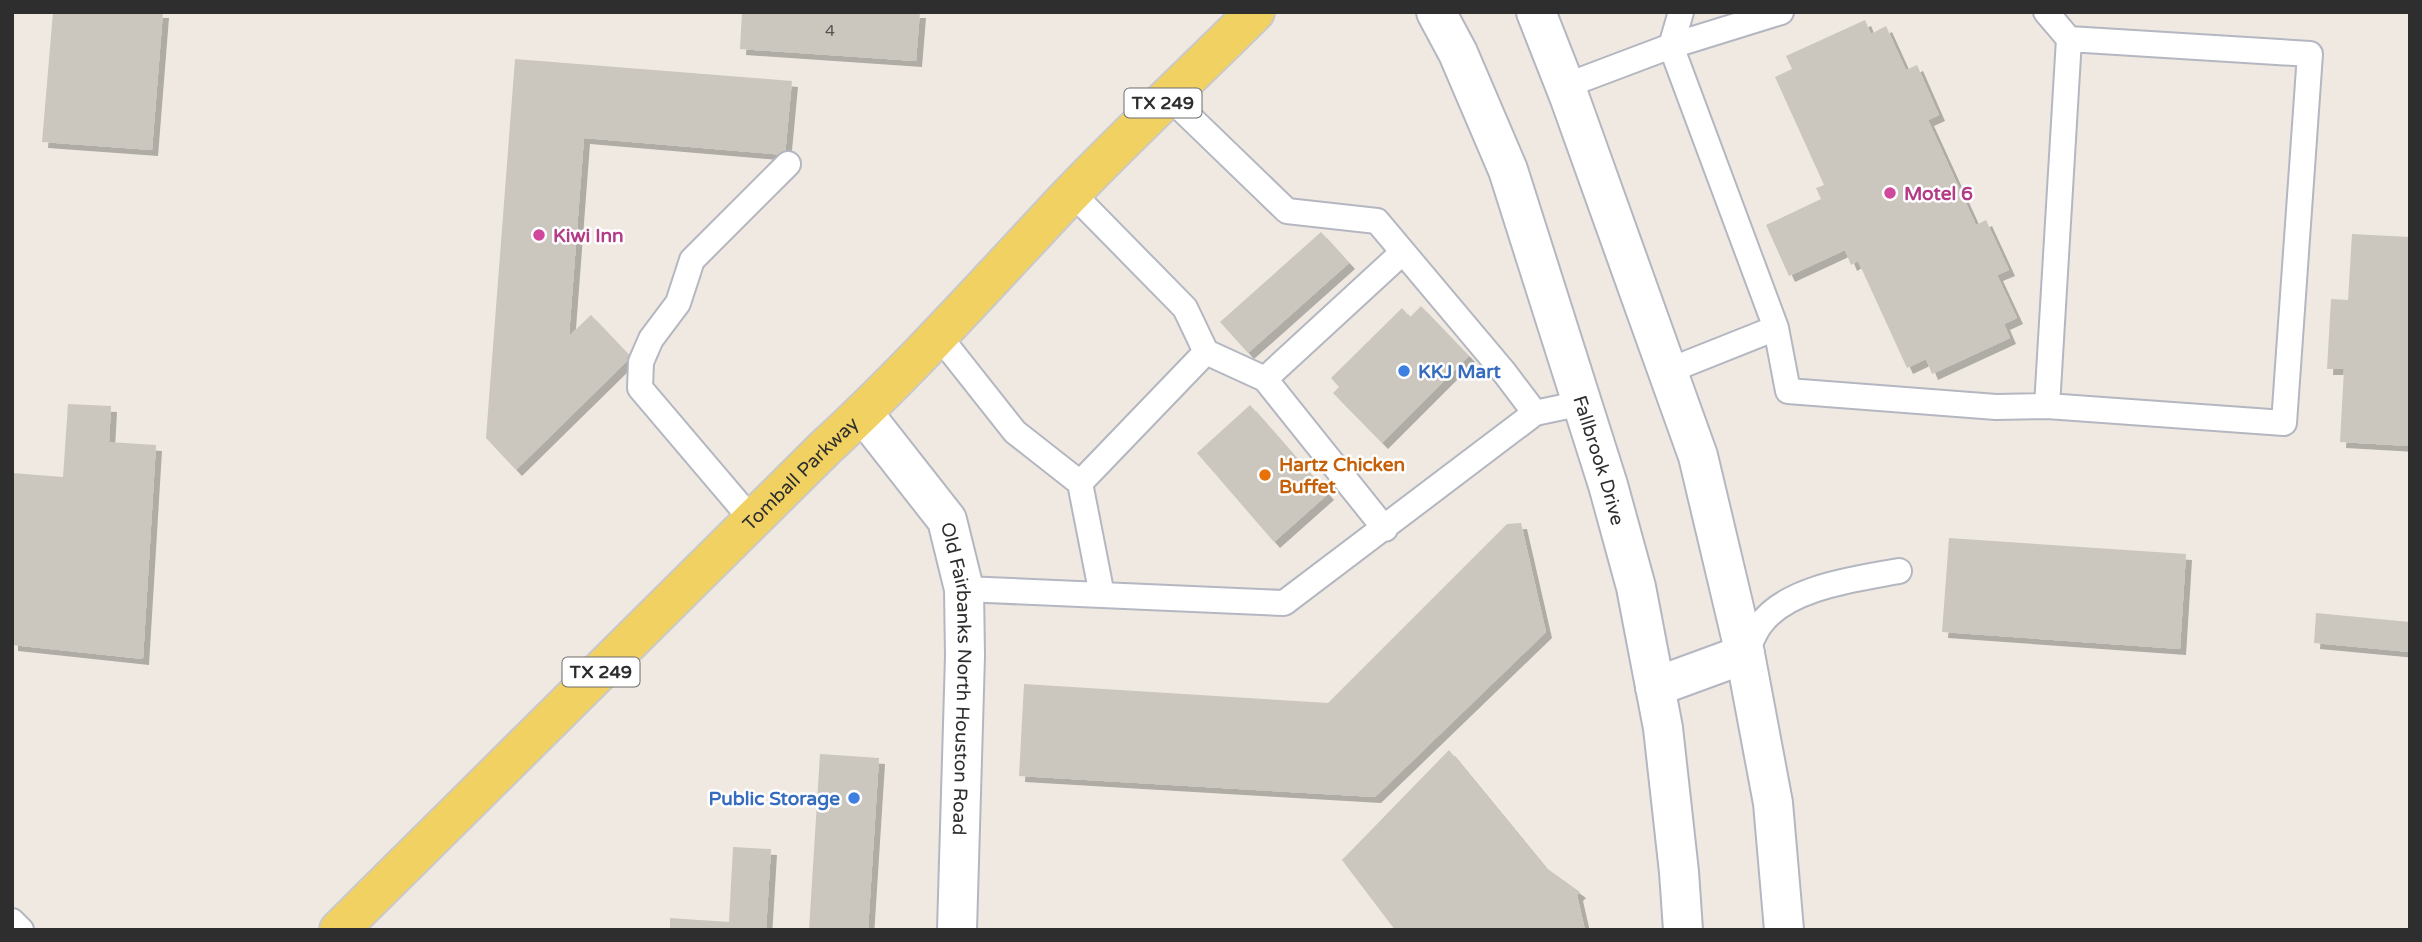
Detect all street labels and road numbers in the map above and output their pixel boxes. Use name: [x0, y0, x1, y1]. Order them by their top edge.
road number: TX 249: [1124, 88, 1202, 118]
street label: Fallbrook Drive: [1568, 393, 1628, 528]
street label: Tomball Parkway: [739, 413, 863, 535]
street label: Old Fairbanks North Houston Road: [936, 520, 975, 836]
road number: TX 249: [562, 658, 640, 686]

